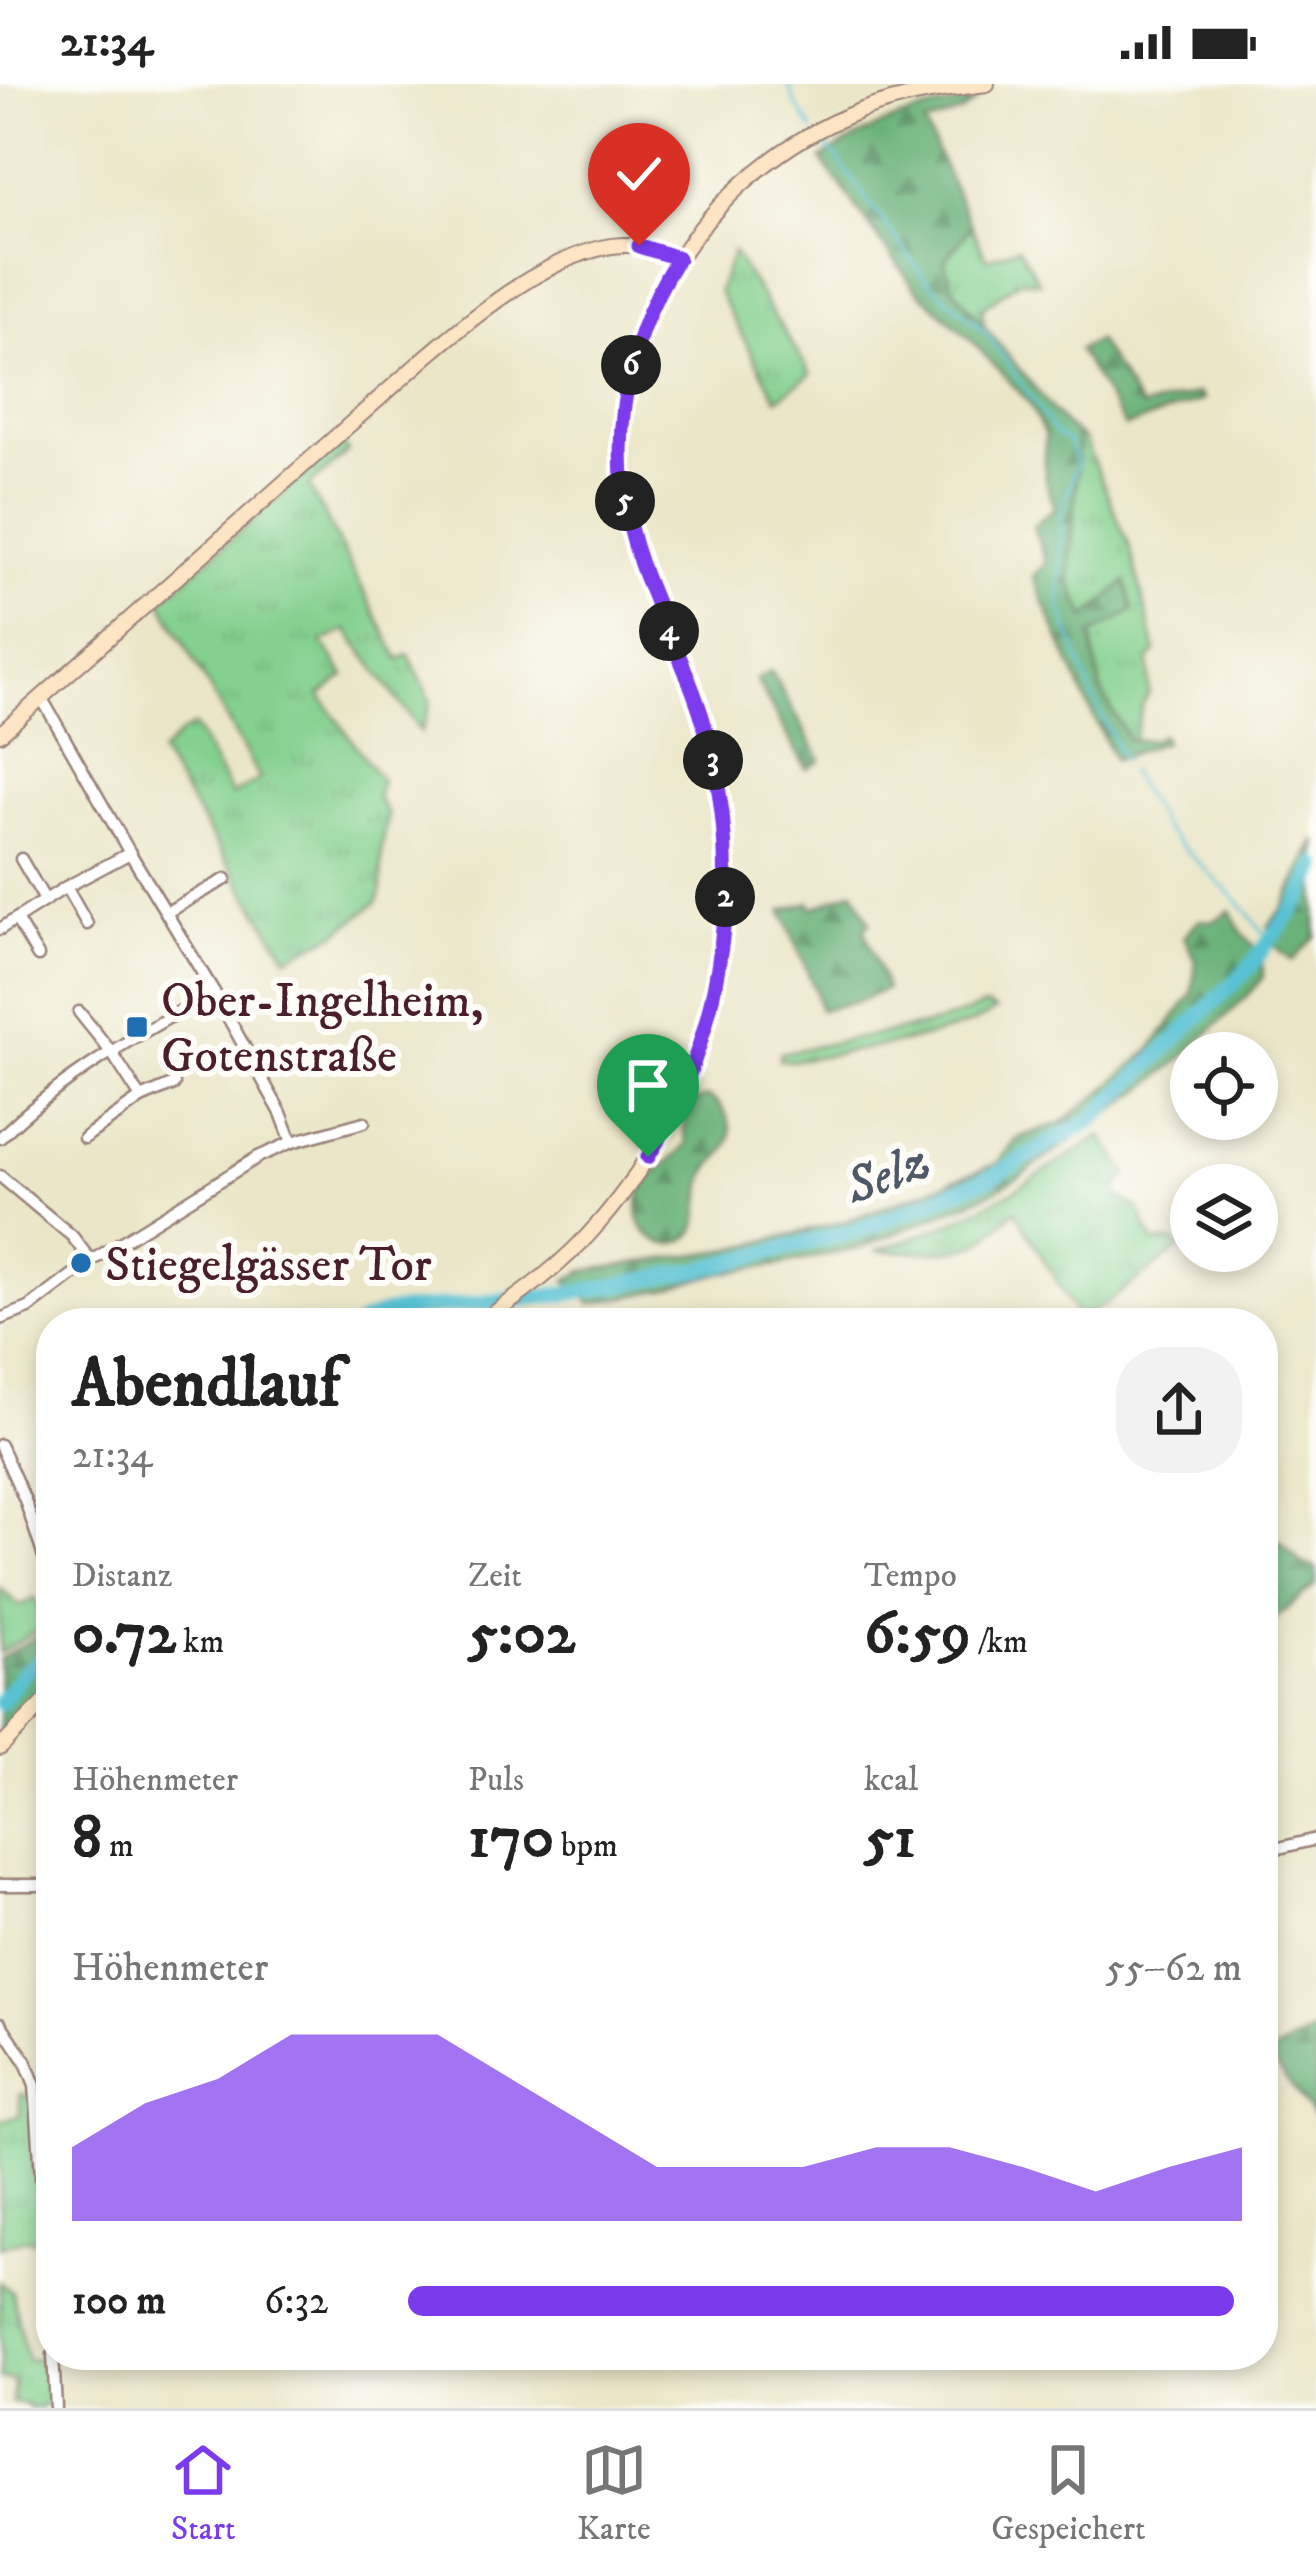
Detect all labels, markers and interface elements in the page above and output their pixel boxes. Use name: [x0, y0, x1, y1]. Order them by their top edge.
text: 21:34: [60, 14, 153, 70]
pin: [588, 123, 690, 246]
icon: check: [606, 141, 672, 207]
pin: 6: [601, 335, 661, 395]
text: 6: [622, 344, 640, 385]
pin: 5: [595, 471, 655, 531]
text: 5: [617, 480, 633, 521]
pin: 4: [639, 601, 699, 661]
text: 4: [660, 610, 679, 651]
pin: 3: [683, 730, 743, 790]
text: 3: [707, 739, 719, 780]
pin: 2: [695, 867, 755, 927]
text: 2: [717, 876, 733, 917]
place label: Ober-Ingelheim, Gotenstraße: [161, 972, 483, 1087]
marker: Ober-Ingelheim, Gotenstraße: [124, 1014, 150, 1040]
map controls: [1170, 1032, 1278, 1272]
button: locate: [1170, 1032, 1278, 1140]
pin: [597, 1034, 699, 1157]
icon: arrive: [615, 1052, 681, 1118]
water label: Selz: [836, 1130, 940, 1220]
button: layers: [1170, 1164, 1278, 1272]
place label: Stiegelgässer Tor: [105, 1236, 432, 1296]
marker: Stiegelgässer Tor: [68, 1250, 94, 1276]
text: Abendlauf: [72, 1345, 340, 1427]
button: share: [1116, 1347, 1242, 1473]
text: 21:34: [72, 1431, 153, 1480]
text: Distanz: [72, 1556, 172, 1597]
text: Zeit: [468, 1556, 522, 1597]
text: Tempo: [864, 1556, 957, 1597]
text: 0.72: [72, 1597, 176, 1672]
text: 5:02: [468, 1597, 575, 1672]
text: 6:59: [864, 1597, 971, 1672]
text: km: [176, 1622, 224, 1663]
text: /km: [971, 1622, 1028, 1663]
text: Höhenmeter: [72, 1760, 238, 1801]
text: Puls: [468, 1760, 524, 1801]
text: kcal: [864, 1760, 918, 1801]
text: 8: [72, 1801, 102, 1876]
text: 170: [468, 1801, 554, 1876]
text: 51: [864, 1801, 916, 1876]
text: m: [102, 1826, 134, 1867]
text: bpm: [554, 1826, 618, 1867]
text: Höhenmeter: [72, 1944, 268, 1993]
text: 55–62 m: [1106, 1944, 1242, 1993]
text: 100 m: [72, 2277, 166, 2326]
text: 6:32: [264, 2277, 328, 2326]
tab: Start: [170, 2437, 236, 2550]
tab: Karte: [577, 2437, 651, 2550]
tab: Gespeichert: [991, 2437, 1146, 2550]

